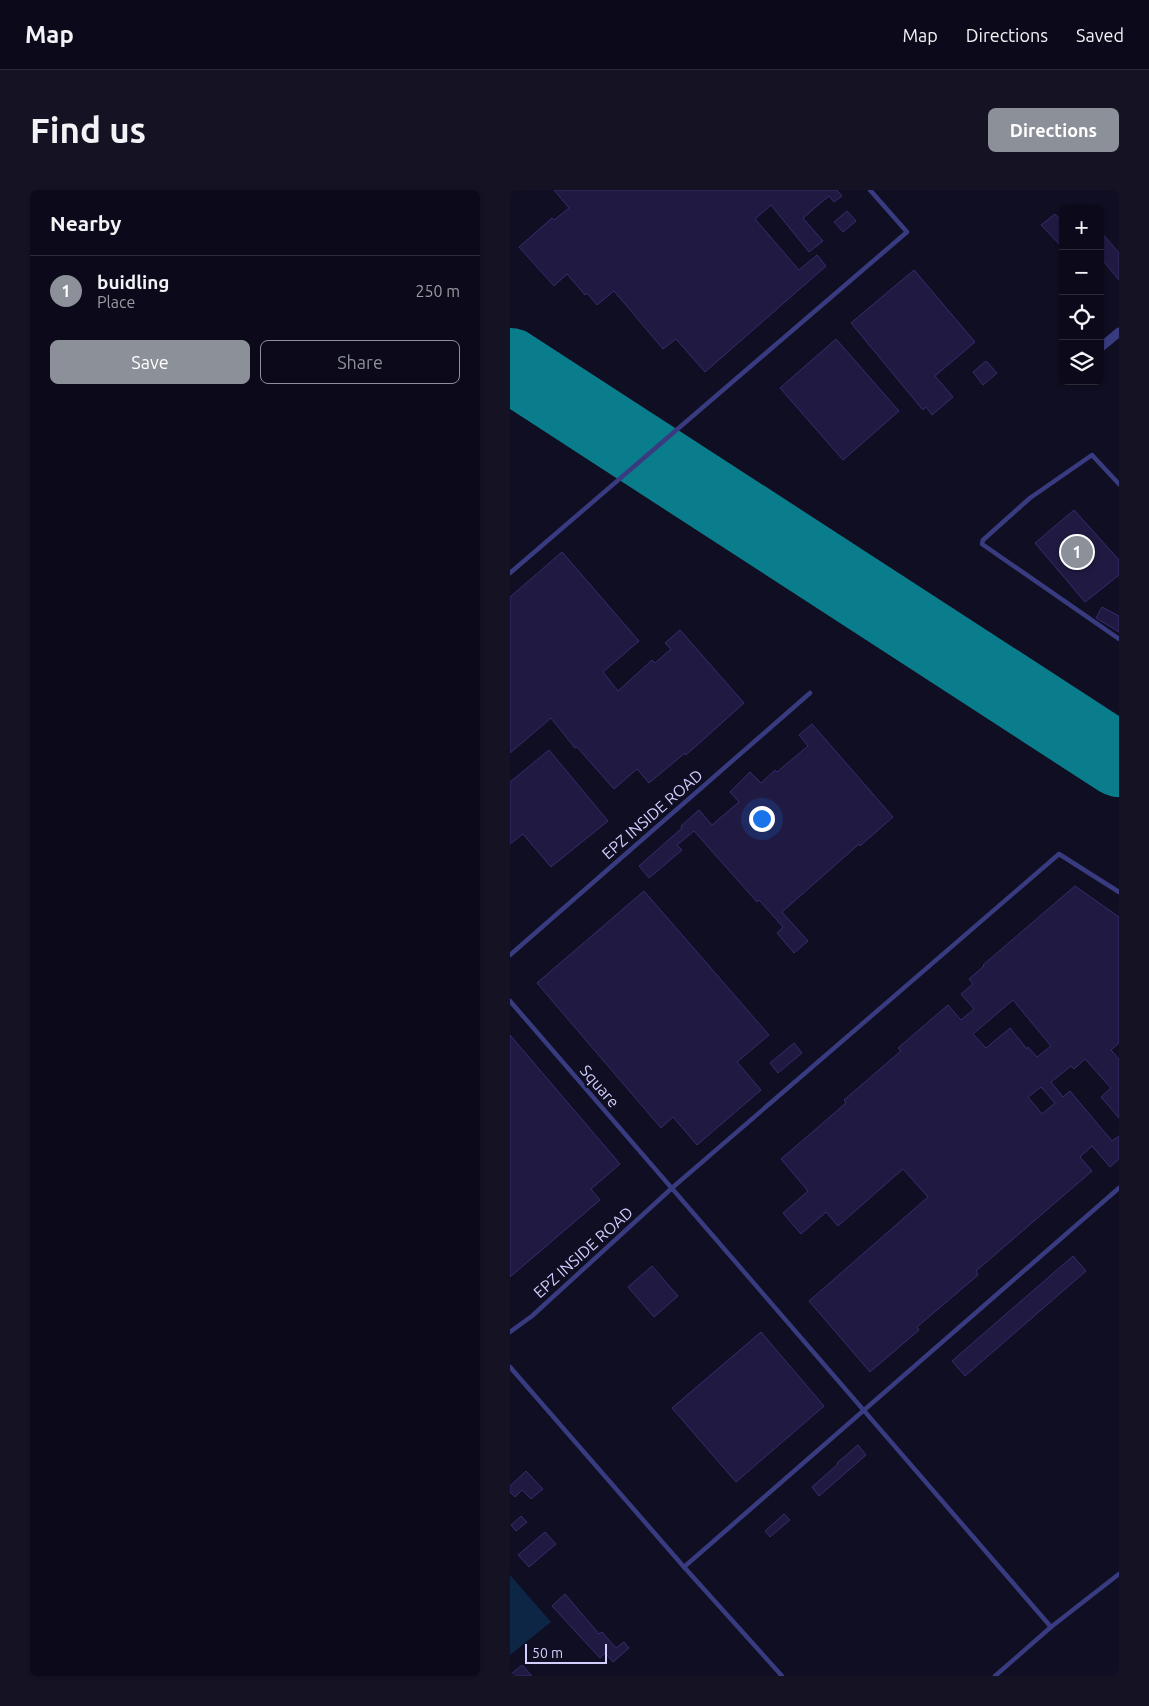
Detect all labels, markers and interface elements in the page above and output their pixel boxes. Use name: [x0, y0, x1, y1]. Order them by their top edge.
text: Map: [25, 21, 74, 48]
text: Map: [902, 25, 938, 45]
text: Directions: [966, 25, 1048, 45]
text: Saved: [1076, 25, 1124, 45]
button: Directions: [988, 108, 1119, 152]
text: Find us: [30, 110, 146, 150]
map controls: [1059, 205, 1104, 385]
button: +: [1059, 205, 1104, 250]
text: Nearby: [50, 211, 121, 235]
button: −: [1059, 250, 1104, 295]
text: buidling: [97, 271, 170, 293]
text: 1: [61, 282, 71, 300]
text: 250 m: [415, 282, 460, 300]
text: Place: [97, 293, 135, 311]
button: locate: [1059, 295, 1104, 340]
button: Save: [50, 340, 250, 384]
button: Share: [260, 340, 460, 384]
button: layers: [1059, 340, 1104, 385]
pin: 1: [1061, 533, 1093, 571]
street label: EPZ INSIDE ROAD: [598, 766, 706, 862]
your location: [749, 806, 775, 832]
street label: Square: [577, 1061, 623, 1111]
street label: EPZ INSIDE ROAD: [530, 1203, 636, 1301]
scale bar: [525, 1641, 608, 1664]
text: 50 m: [532, 1645, 563, 1661]

